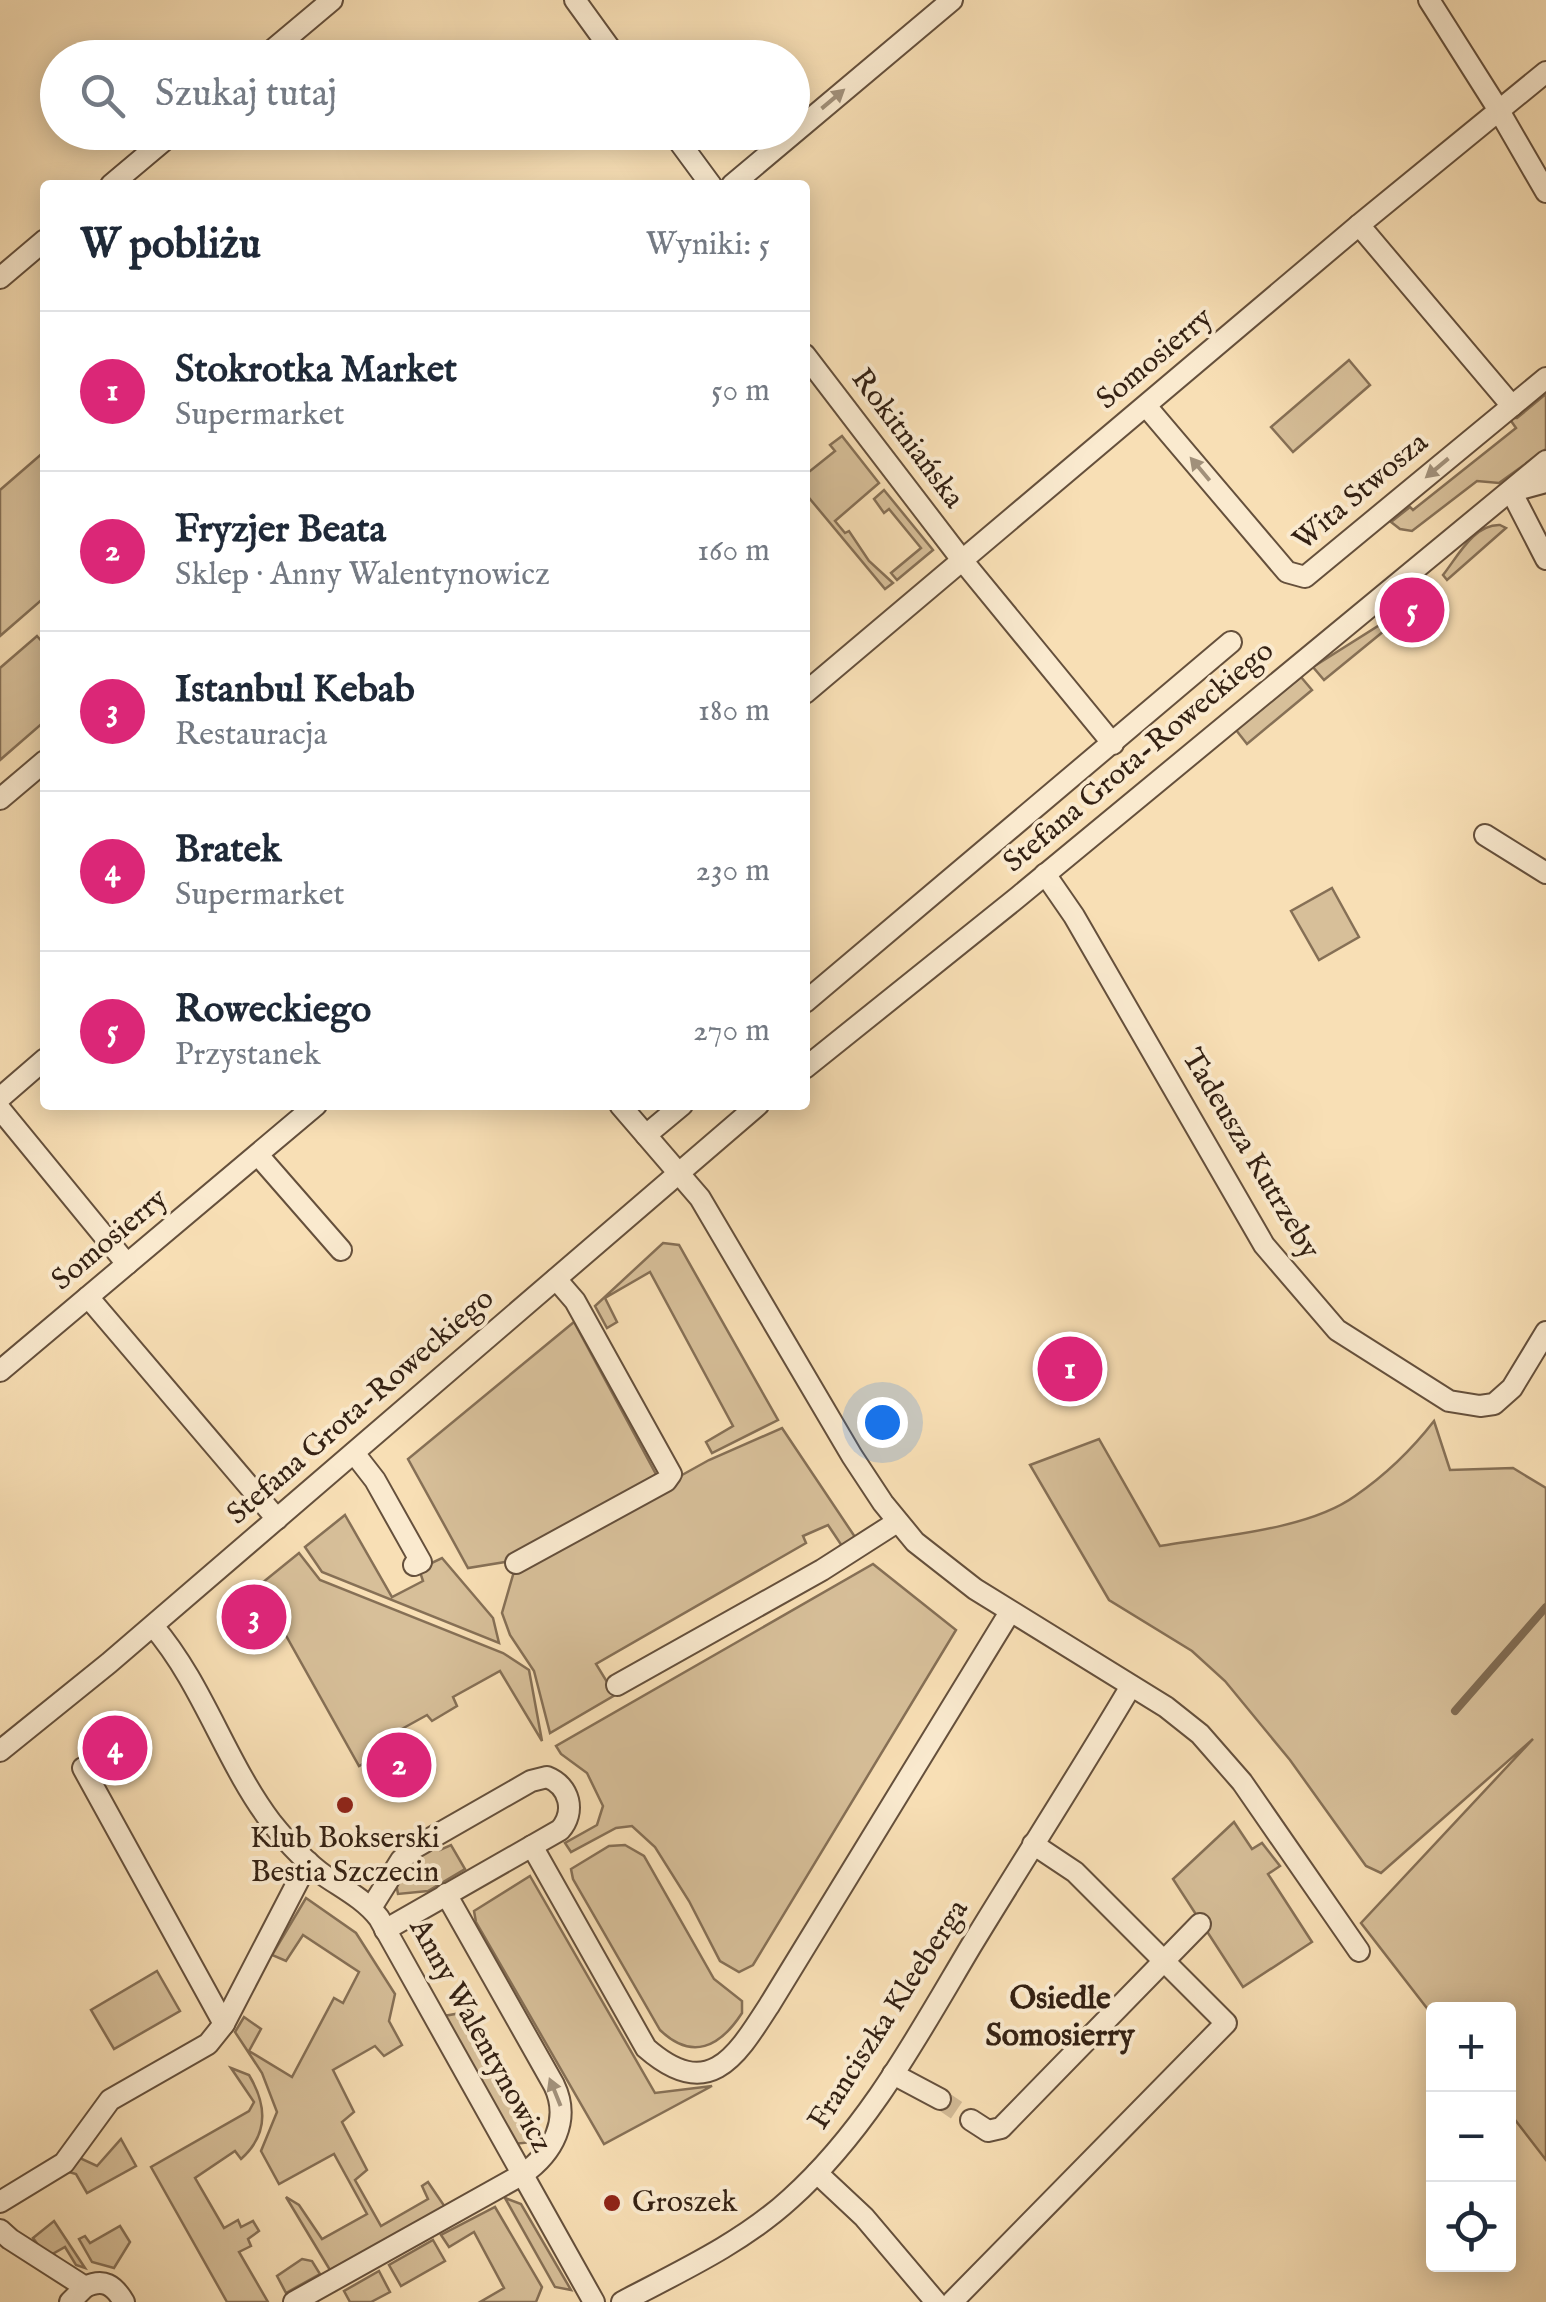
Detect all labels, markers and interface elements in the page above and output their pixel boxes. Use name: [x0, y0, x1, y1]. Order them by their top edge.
search box: [40, 40, 810, 150]
icon: search: [75, 68, 130, 123]
text: Szukaj tutaj: [155, 71, 337, 119]
one-way arrow: [820, 89, 845, 111]
text: W pobliżu: [80, 219, 261, 272]
text: Wyniki: 5: [646, 225, 770, 266]
street label: Somosierry: [1089, 299, 1221, 418]
text: Stokrotka Market: [175, 347, 457, 395]
street label: Rokitniańska: [842, 361, 972, 517]
text: 1: [107, 371, 118, 412]
text: 50 m: [711, 371, 770, 412]
text: Supermarket: [175, 395, 345, 436]
street label: Wita Stwosza: [1286, 424, 1436, 560]
one-way arrow: [1189, 457, 1211, 482]
one-way arrow: [1424, 457, 1449, 478]
text: Fryzjer Beata: [175, 507, 386, 555]
text: 2: [105, 531, 120, 572]
text: 160 m: [697, 531, 770, 572]
text: Sklep · Anny Walentynowicz: [175, 555, 550, 596]
pin: 5: [1380, 572, 1444, 648]
street label: Stefana Grota-Roweckiego: [996, 633, 1282, 881]
text: Istanbul Kebab: [175, 667, 415, 715]
text: 3: [107, 691, 118, 732]
text: 180 m: [698, 691, 770, 732]
text: Restauracja: [175, 715, 327, 756]
text: Bratek: [175, 827, 281, 875]
text: 4: [105, 851, 120, 892]
text: 230 m: [696, 851, 770, 892]
text: Supermarket: [175, 875, 345, 916]
text: Roweckiego: [175, 987, 371, 1035]
text: 5: [107, 1011, 118, 1052]
text: 270 m: [693, 1011, 770, 1052]
text: Przystanek: [175, 1035, 321, 1076]
street label: Tadeusza Kutrzeby: [1172, 1042, 1328, 1266]
street label: Somosierry: [44, 1180, 176, 1299]
street label: Stefana Grota-Roweckiego: [220, 1281, 502, 1533]
pin: 1: [1038, 1332, 1102, 1406]
your location: [857, 1397, 908, 1448]
pin: 3: [222, 1580, 286, 1654]
pin: 4: [82, 1710, 148, 1786]
pin: 2: [366, 1728, 432, 1802]
marker: Klub Bokserski Bestia Szczecin: [334, 1794, 356, 1816]
place label: Klub Bokserski Bestia Szczecin: [250, 1820, 440, 1892]
street label: Franciszka Kleeberga: [800, 1893, 978, 2137]
street label: Anny Walentynowicz: [399, 1911, 560, 2160]
district label: Osiedle Somosierry: [985, 1979, 1136, 2057]
map controls: [1426, 2002, 1516, 2272]
button: +: [1426, 2002, 1516, 2092]
one-way arrow: [547, 2077, 563, 2107]
button: −: [1426, 2092, 1516, 2182]
button: locate: [1426, 2182, 1516, 2272]
place label: Groszek: [632, 2184, 738, 2222]
marker: Groszek: [601, 2192, 623, 2214]

